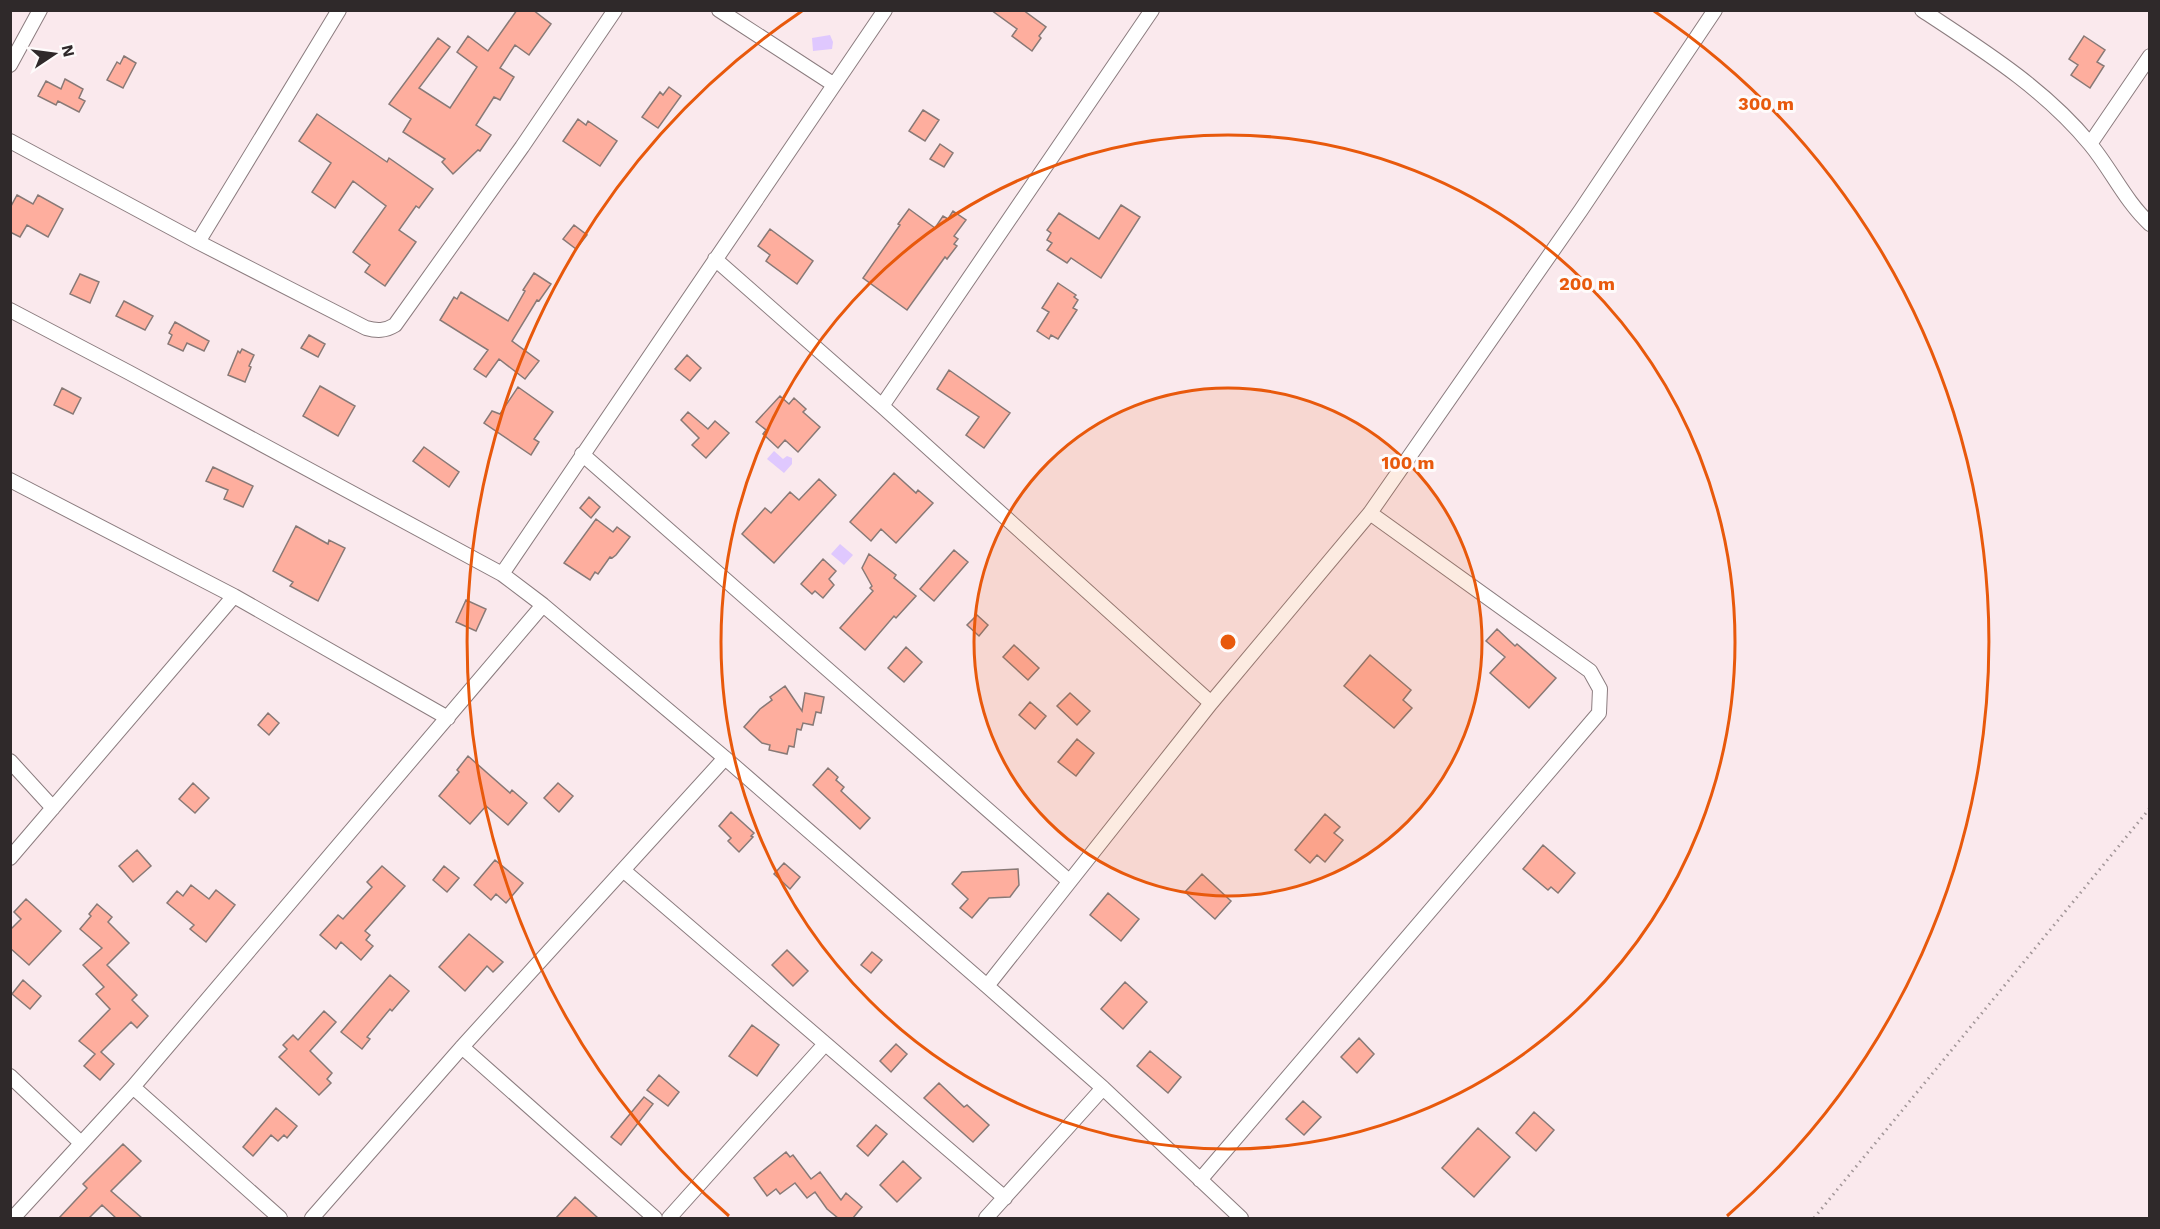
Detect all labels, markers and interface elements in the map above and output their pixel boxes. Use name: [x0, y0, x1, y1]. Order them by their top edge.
north arrow: [24, 24, 84, 84]
text: N: [58, 43, 79, 59]
text: 300 m: [1738, 93, 1794, 114]
text: 200 m: [1559, 273, 1615, 294]
text: 100 m: [1381, 452, 1435, 473]
centre of rings: [1218, 632, 1238, 652]

